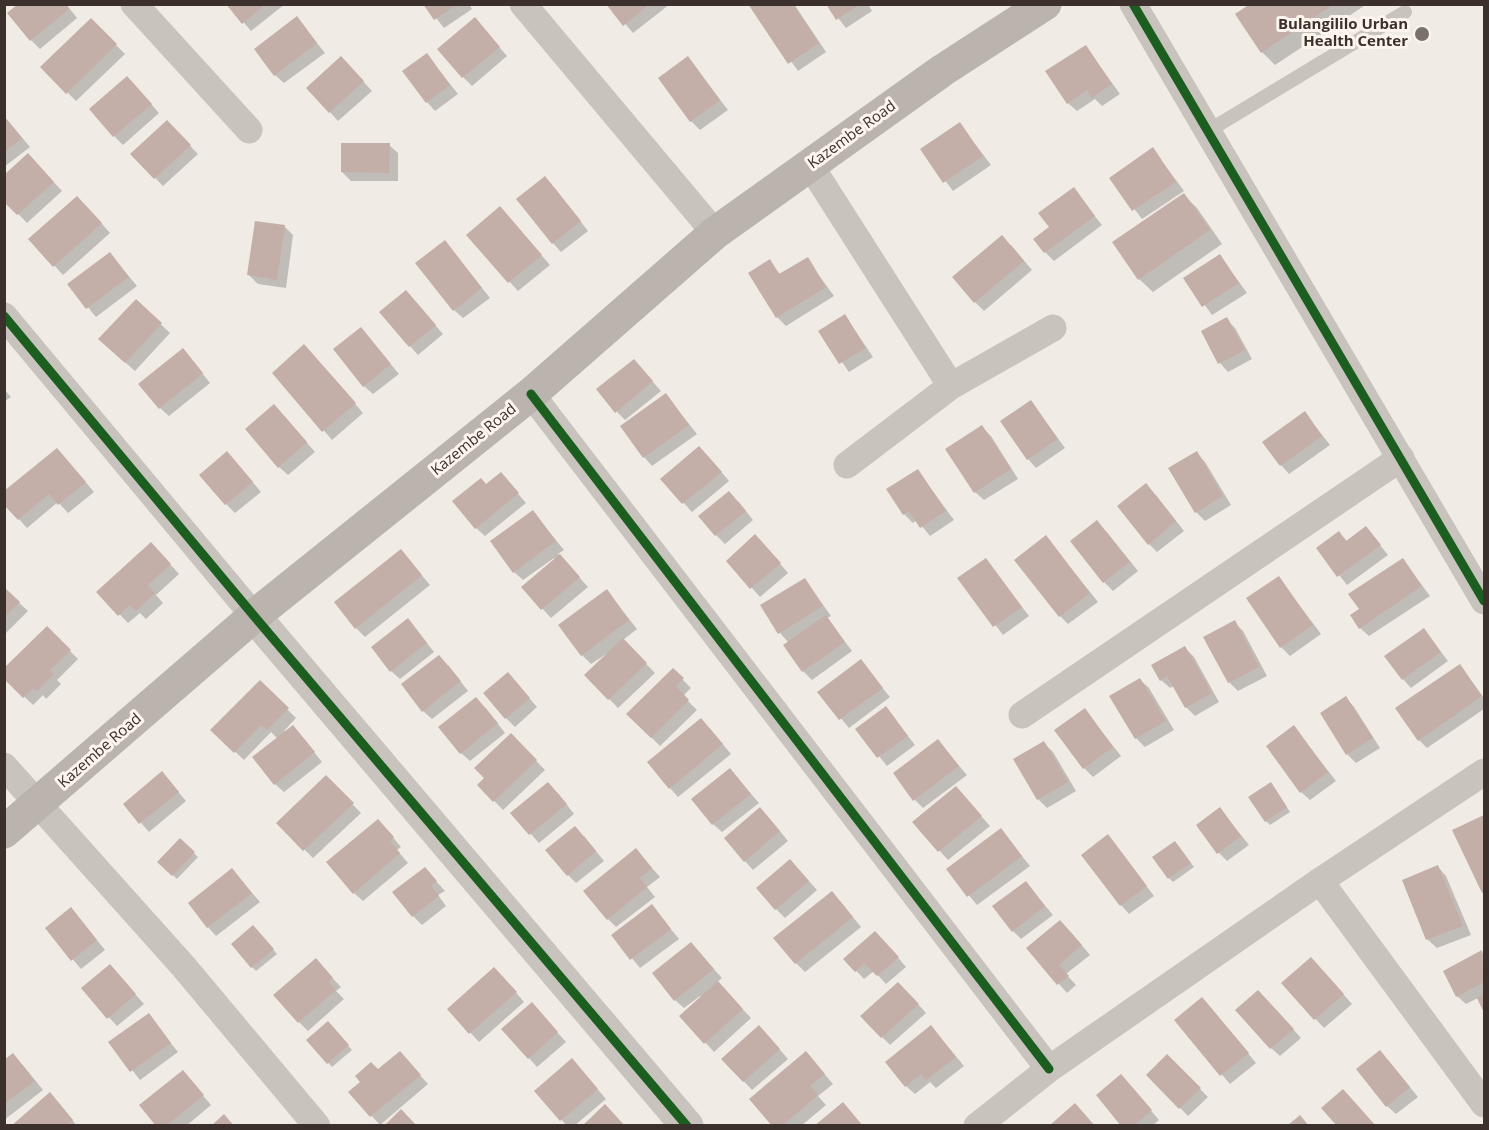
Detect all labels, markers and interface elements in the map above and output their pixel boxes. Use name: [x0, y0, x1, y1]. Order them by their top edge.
place label: Bulangililo Urban Health Center: [1278, 16, 1408, 51]
marker: Bulangililo Urban Health Center: [1413, 25, 1431, 43]
street label: Kazembe Road: [805, 97, 899, 173]
street label: Kazembe Road: [428, 400, 520, 480]
street label: Kazembe Road: [55, 710, 145, 792]

